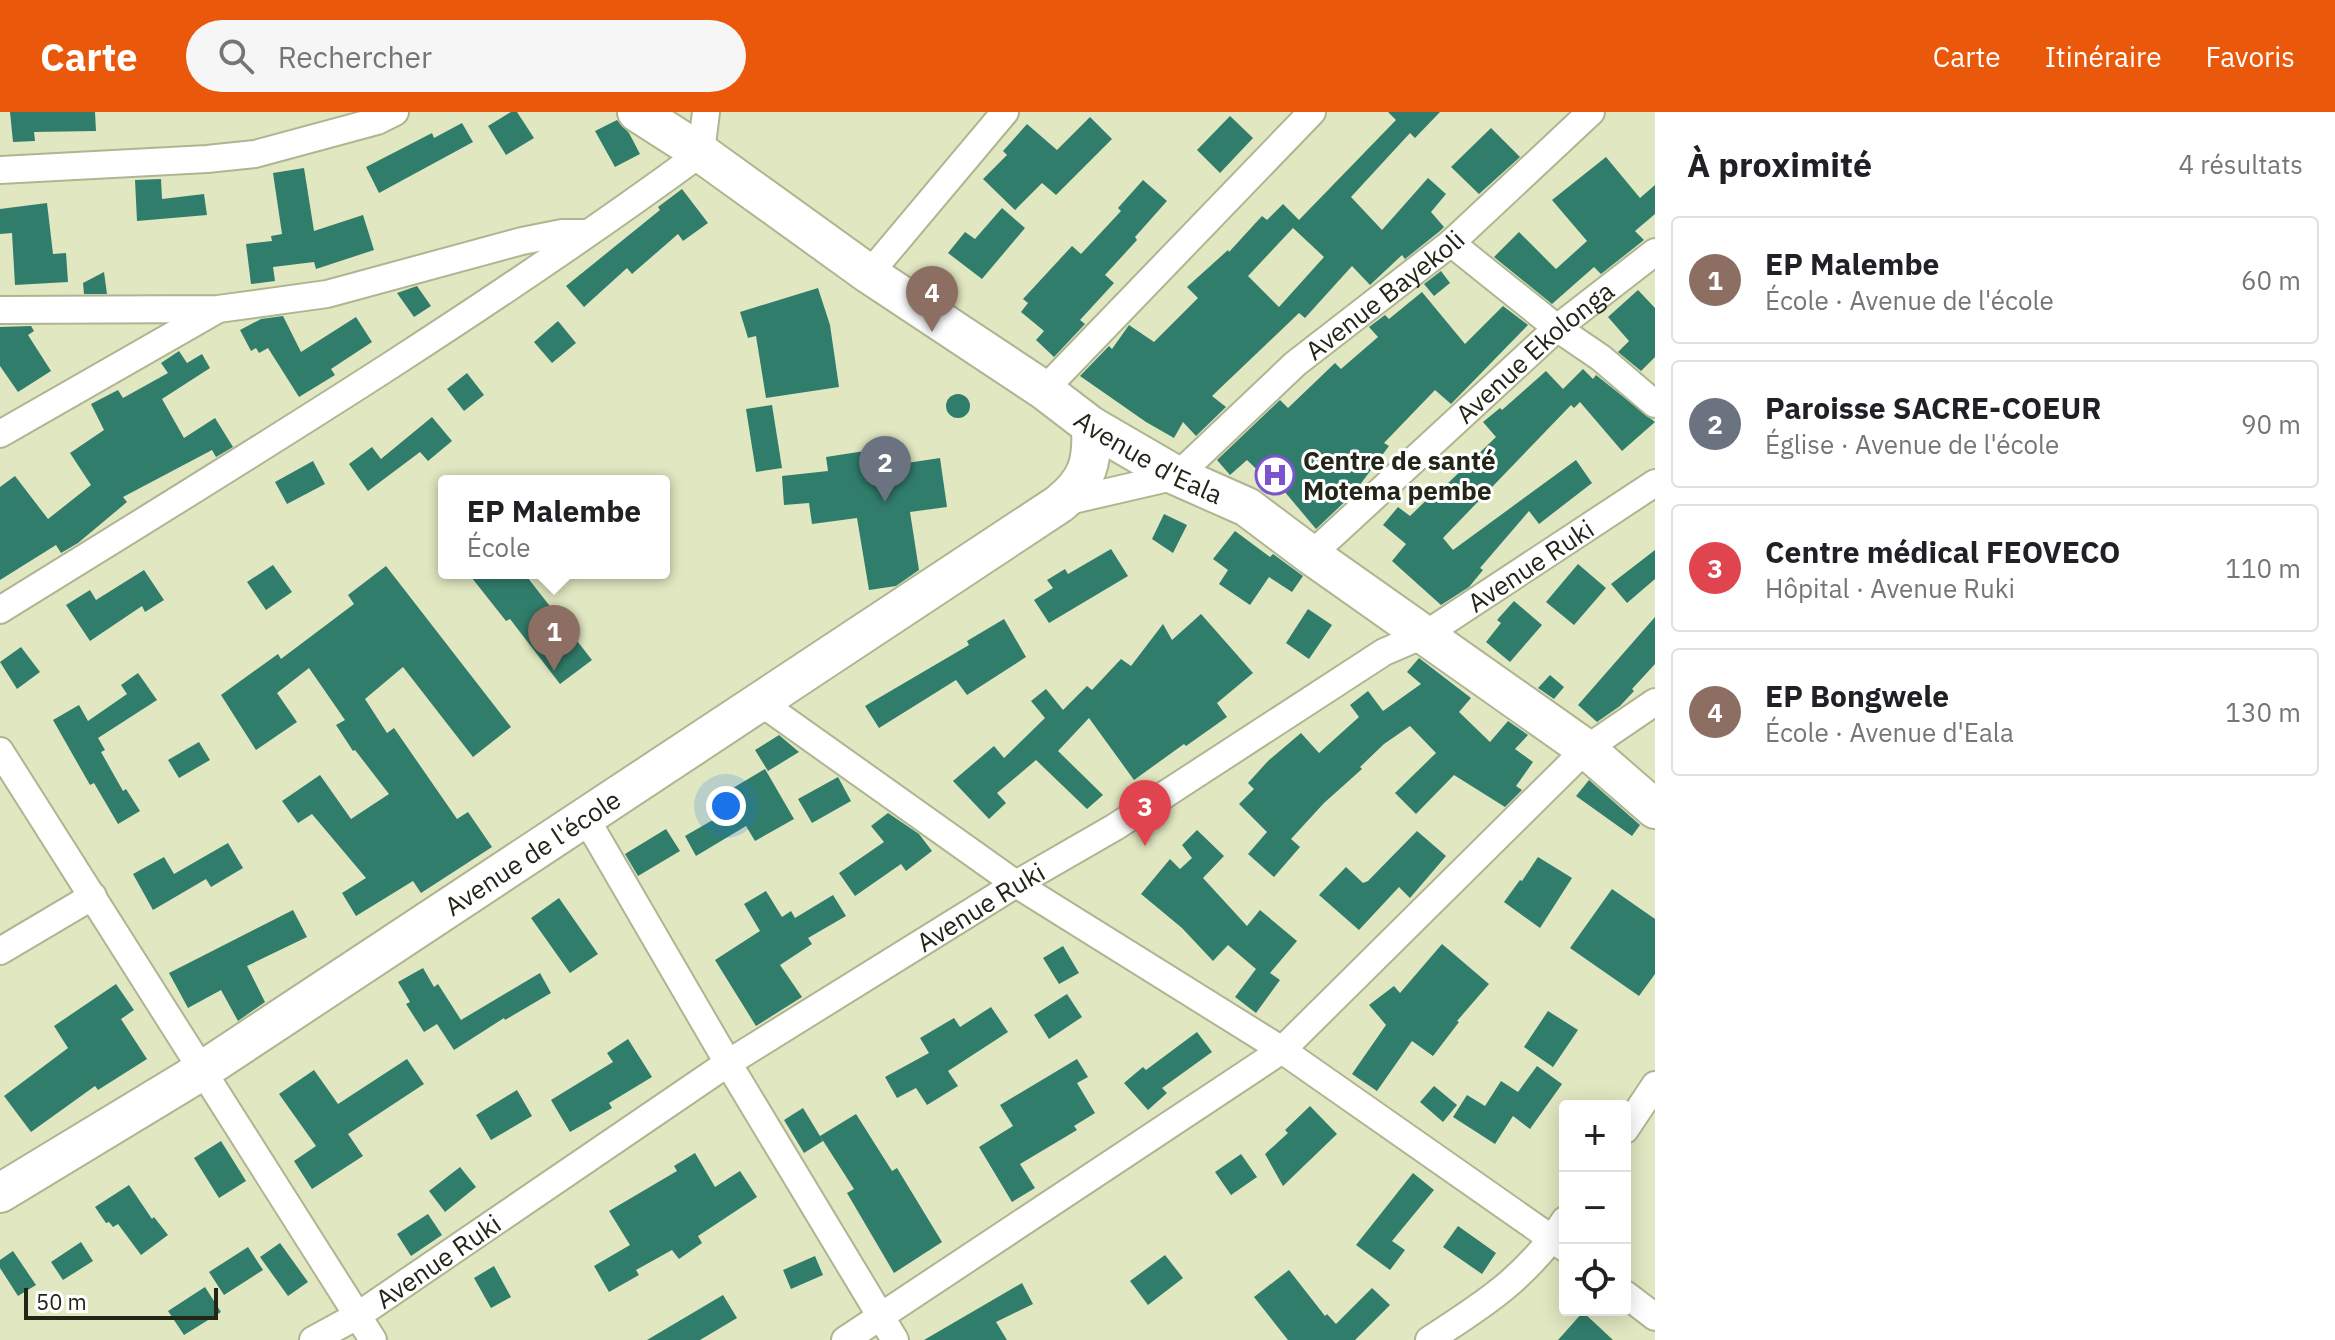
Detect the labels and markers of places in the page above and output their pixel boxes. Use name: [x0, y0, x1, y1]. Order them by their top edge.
pin: 4: [906, 266, 958, 332]
pin: 2: [859, 436, 911, 502]
place label: Centre de santé Motema pembe: [1303, 443, 1496, 507]
hospital icon: Centre de santé Motema pembe: [1254, 454, 1296, 496]
pin: 1: [528, 605, 580, 671]
pin: 3: [1119, 780, 1171, 846]

